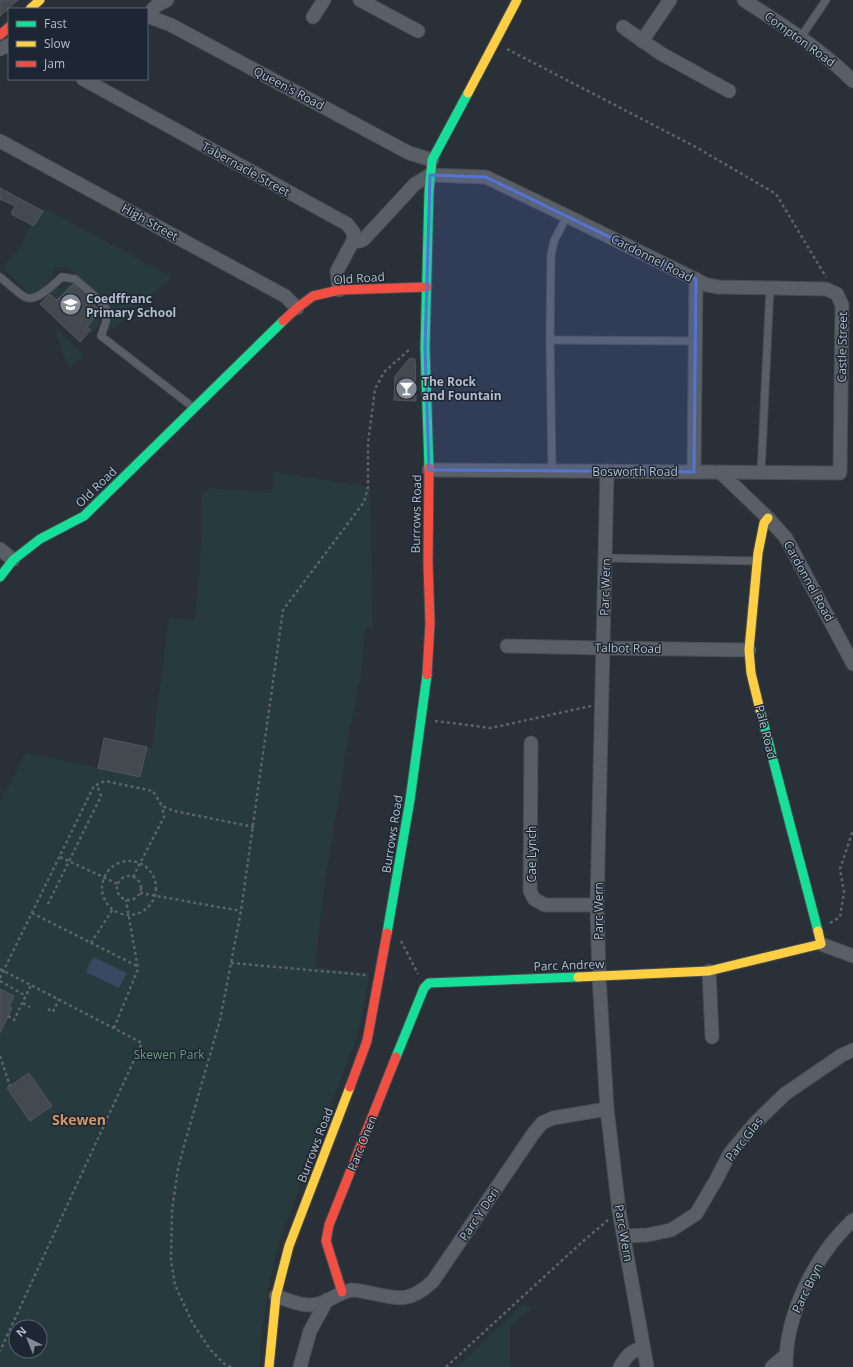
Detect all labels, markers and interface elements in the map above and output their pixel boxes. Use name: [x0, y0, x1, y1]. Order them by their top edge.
street label: Compton Road: [761, 7, 839, 71]
legend: [8, 8, 148, 80]
text: Fast: [44, 15, 67, 32]
text: Slow: [44, 35, 71, 52]
text: Jam: [43, 55, 65, 72]
street label: Queen's Road: [251, 62, 327, 114]
street label: Tabernacle Street: [199, 138, 293, 200]
street label: High Street: [119, 199, 181, 245]
street label: Cardonnel Road: [608, 230, 696, 286]
street label: Old Road: [333, 268, 385, 288]
place label: Coedffranc Primary School: [86, 290, 176, 321]
school or university icon: Coedffranc Primary School: [57, 292, 83, 318]
street label: Castle Street: [833, 312, 851, 382]
place label: The Rock and Fountain: [422, 373, 502, 404]
bar icon: The Rock and Fountain: [394, 375, 420, 401]
street label: Old Road: [72, 463, 120, 511]
street label: Bosworth Road: [592, 463, 678, 480]
street label: Burrows Road: [407, 474, 425, 554]
street label: Cardonnel Road: [780, 538, 838, 624]
street label: Parc Wern: [595, 558, 615, 616]
street label: Talbot Road: [594, 639, 662, 657]
street label: Pale Road: [751, 703, 781, 761]
street label: Burrows Road: [377, 794, 407, 874]
street label: Cae Lynch: [523, 826, 540, 882]
street label: Parc Wern: [590, 882, 607, 940]
street label: Parc Andrew: [533, 955, 605, 975]
park label: Skewen Park: [133, 1046, 205, 1063]
street label: Burrows Road: [293, 1105, 337, 1185]
district label: Skewen: [52, 1110, 106, 1129]
street label: Parc Onen: [343, 1113, 381, 1173]
street label: Parc Glas: [721, 1113, 767, 1165]
street label: Parc Y Deri: [455, 1184, 503, 1244]
street label: Parc Wern: [611, 1203, 637, 1263]
street label: Parc Bryn: [788, 1260, 826, 1316]
north arrow: [8, 1319, 48, 1359]
text: N: [12, 1323, 29, 1340]

